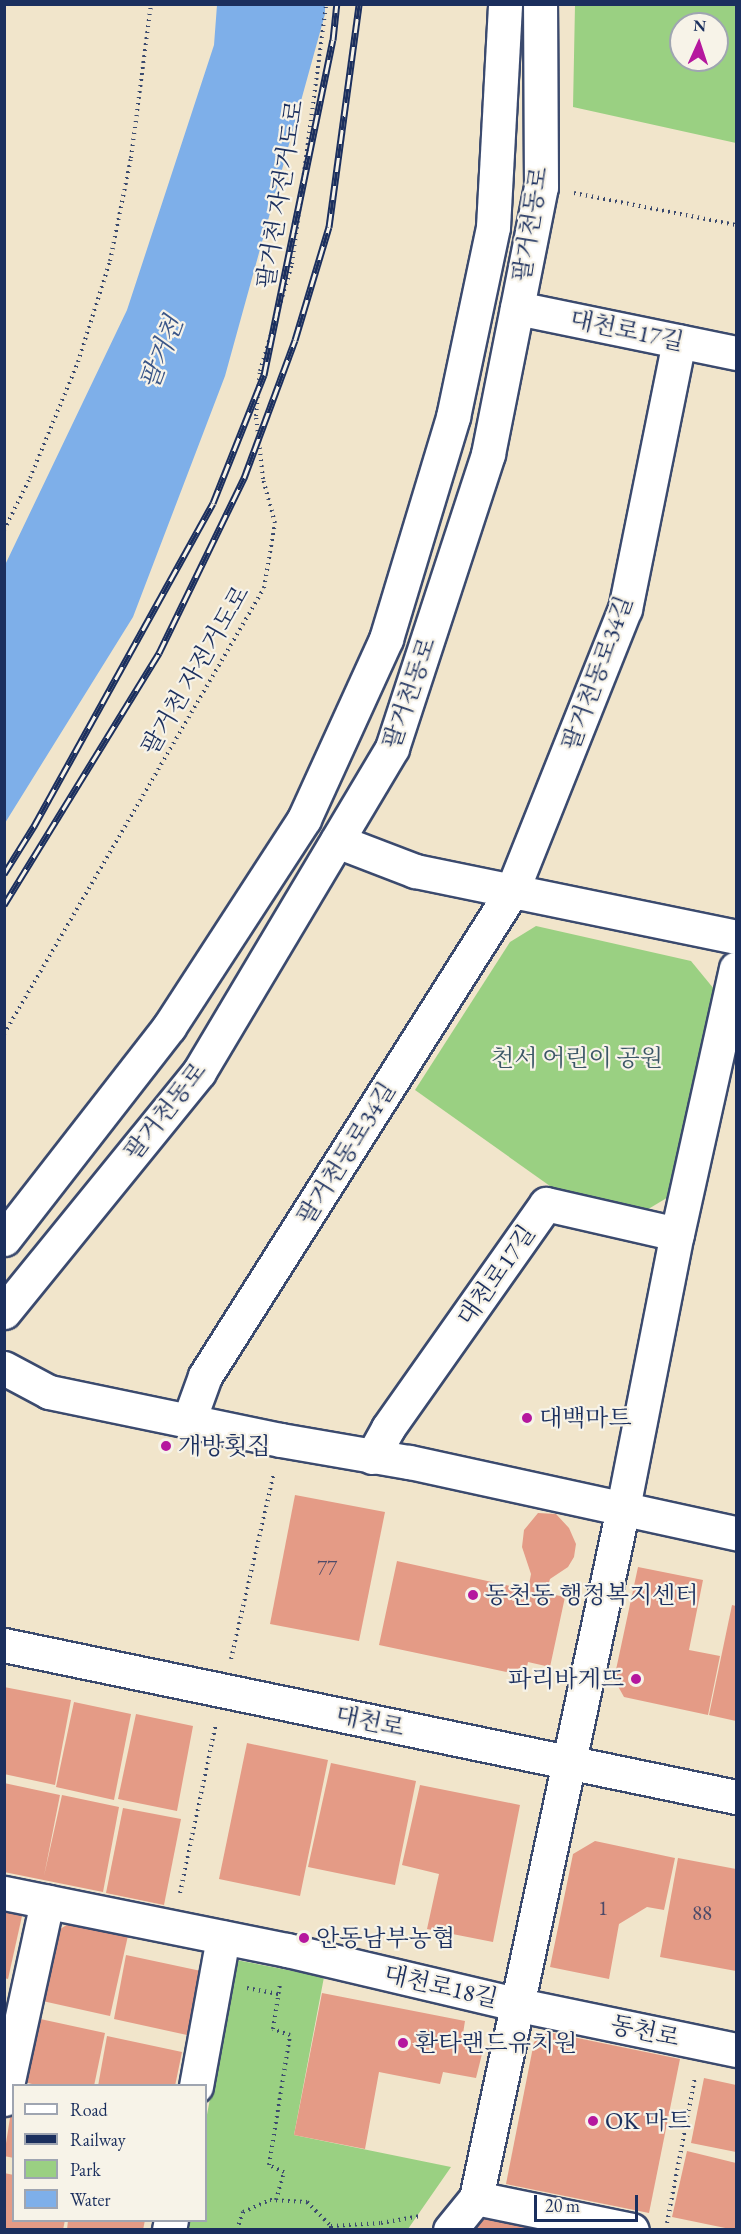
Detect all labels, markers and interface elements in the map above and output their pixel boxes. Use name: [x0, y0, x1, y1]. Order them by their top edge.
north arrow: [669, 12, 729, 72]
text: N: [693, 15, 707, 36]
street label: 팔거천 자전거도로: [251, 98, 309, 290]
street label: 팔거천동로: [507, 165, 553, 283]
street label: 대천로17길: [567, 304, 687, 356]
water label: 팔거천: [134, 312, 190, 394]
street label: 팔거천 자전거도로: [135, 580, 255, 760]
street label: 팔거천동로34길: [556, 592, 638, 754]
street label: 팔거천동로: [377, 634, 441, 752]
park label: 천서 어린이 공원: [491, 1044, 663, 1072]
street label: 팔거천동로: [118, 1056, 212, 1166]
street label: 팔거천동로34길: [291, 1077, 401, 1229]
street label: 대천로17길: [451, 1219, 541, 1331]
place label: 대백마트: [539, 1404, 632, 1432]
marker: 대백마트: [520, 1411, 534, 1425]
place label: 개방횟집: [178, 1432, 271, 1460]
marker: 개방횟집: [159, 1439, 173, 1453]
house number: 77: [317, 1555, 337, 1581]
place label: 동천동 행정복지센터: [485, 1581, 698, 1609]
marker: 동천동 행정복지센터: [466, 1588, 480, 1602]
place label: 파리바게뜨: [508, 1665, 624, 1693]
marker: 파리바게뜨: [629, 1672, 643, 1686]
street label: 대천로: [333, 1700, 407, 1742]
house number: 1: [598, 1895, 608, 1921]
house number: 88: [692, 1900, 712, 1926]
place label: 안동남부농협: [316, 1924, 455, 1952]
marker: 안동남부농협: [297, 1931, 311, 1945]
street label: 대천로18길: [381, 1959, 501, 2013]
street label: 동천로: [608, 2010, 682, 2052]
place label: 환타랜드유치원: [415, 2029, 577, 2057]
marker: 환타랜드유치원: [396, 2036, 410, 2050]
legend: [12, 2084, 207, 2222]
text: Road: [70, 2098, 108, 2121]
place label: OK 마트: [605, 2107, 691, 2135]
marker: OK 마트: [586, 2114, 600, 2128]
text: Railway: [70, 2128, 126, 2151]
text: Park: [70, 2158, 101, 2181]
scale bar: [537, 2183, 640, 2221]
text: Water: [70, 2188, 111, 2211]
text: 20 m: [545, 2194, 580, 2217]

